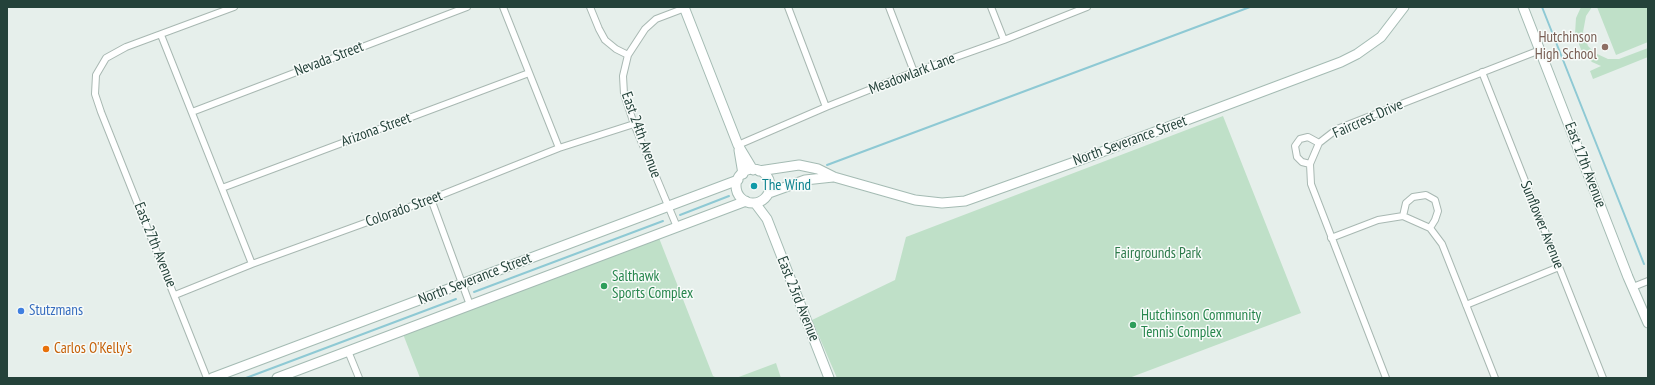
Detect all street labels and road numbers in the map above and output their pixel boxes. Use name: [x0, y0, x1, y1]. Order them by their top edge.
street label: Nevada Street: [292, 38, 366, 80]
street label: Meadowlark Lane: [866, 49, 958, 99]
street label: East 24th Avenue: [617, 90, 665, 180]
street label: Faircrest Drive: [1330, 96, 1406, 142]
street label: Arizona Street: [339, 109, 413, 151]
street label: North Severance Street: [1071, 112, 1189, 170]
street label: East 17th Avenue: [1560, 120, 1610, 210]
street label: Sunflower Avenue: [1516, 179, 1568, 271]
street label: Colorado Street: [363, 187, 445, 231]
street label: East 27th Avenue: [130, 200, 180, 290]
street label: North Severance Street: [416, 249, 534, 309]
street label: East 23rd Avenue: [773, 254, 823, 344]

